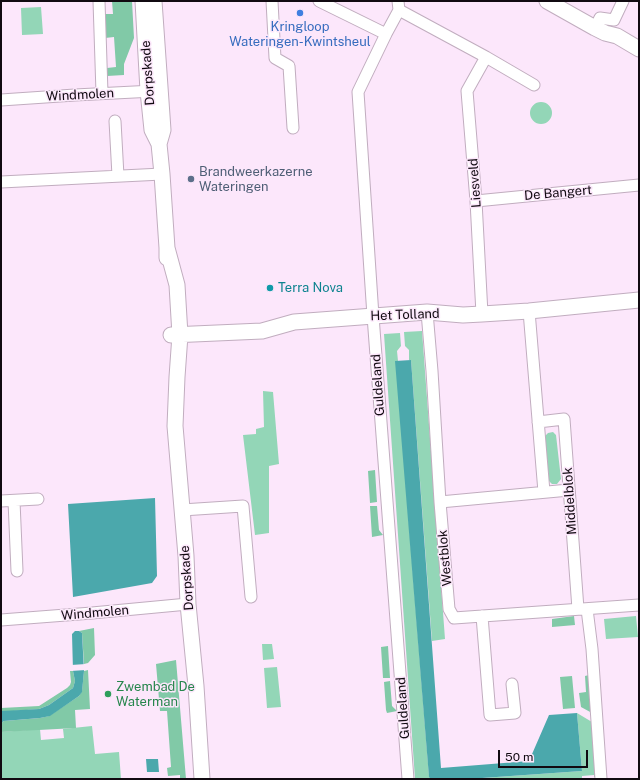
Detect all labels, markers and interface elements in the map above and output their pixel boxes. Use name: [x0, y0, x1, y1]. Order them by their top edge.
marker: Kringloop Wateringen-Kwintsheul: [295, 8, 305, 18]
place label: Kringloop Wateringen-Kwintsheul: [229, 19, 371, 50]
street label: Dorpskade: [138, 40, 158, 106]
street label: Windmolen: [46, 85, 114, 105]
street label: Liesveld: [465, 158, 485, 208]
place label: Brandweerkazerne Wateringen: [199, 164, 313, 195]
marker: Brandweerkazerne Wateringen: [186, 174, 196, 184]
street label: De Bangert: [523, 182, 593, 204]
place label: Terra Nova: [278, 280, 343, 296]
marker: Terra Nova: [265, 283, 275, 293]
street label: Het Tolland: [370, 306, 440, 324]
street label: Guldeland: [368, 353, 388, 417]
street label: Middelblok: [560, 467, 580, 535]
street label: Westblok: [435, 529, 455, 587]
street label: Dorpskade: [177, 545, 197, 611]
street label: Windmolen: [60, 602, 130, 624]
street label: Guldeland: [393, 676, 413, 740]
place label: Zwembad De Waterman: [116, 679, 195, 710]
marker: Zwembad De Waterman: [103, 689, 113, 699]
scale bar: [500, 742, 590, 768]
text: 50 m: [505, 750, 533, 764]

